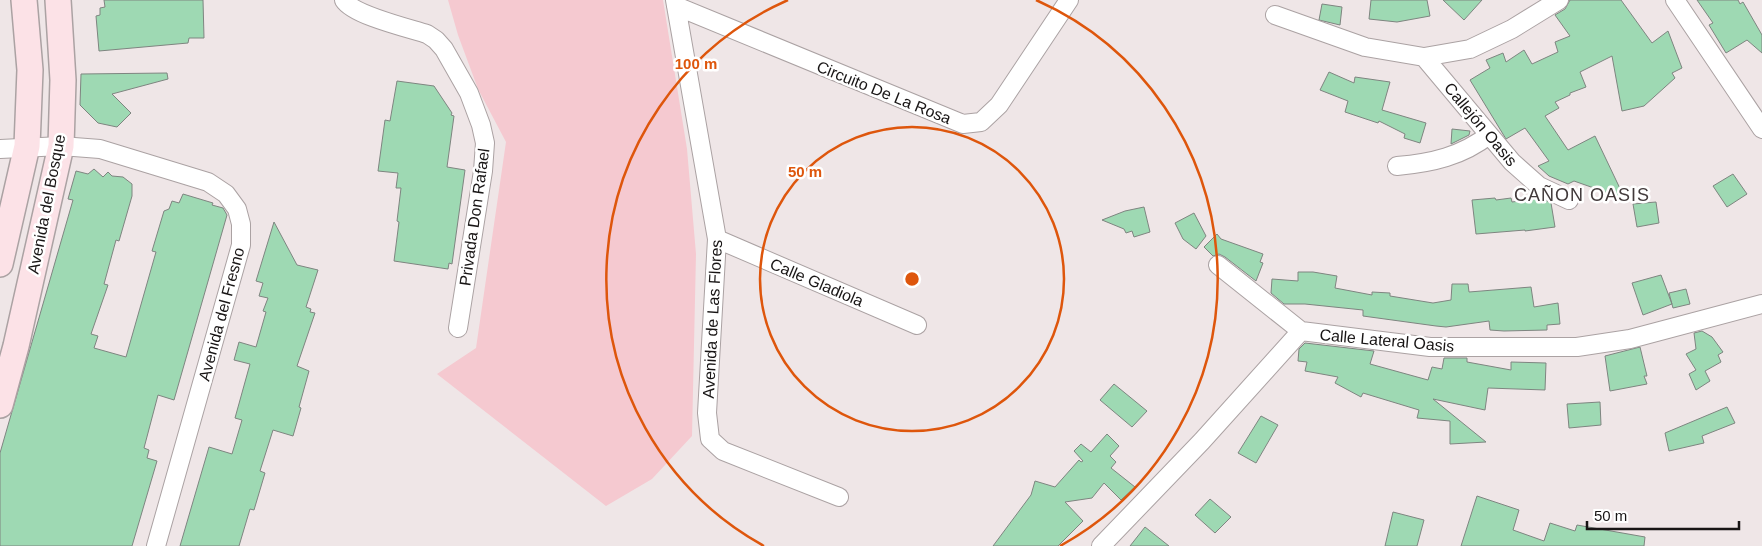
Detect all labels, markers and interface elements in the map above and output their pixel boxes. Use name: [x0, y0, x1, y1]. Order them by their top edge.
text: 100 m: [675, 55, 717, 72]
street label: Circuito De La Rosa: [814, 58, 953, 127]
street label: Callejón Oasis: [1441, 79, 1520, 169]
street label: Avenida del Bosque: [25, 133, 68, 275]
street label: Privada Don Rafael: [456, 147, 493, 287]
text: 50 m: [788, 163, 822, 180]
district label: CAÑON OASIS: [1514, 184, 1650, 205]
street label: Avenida de Las Flores: [700, 239, 725, 399]
street label: Avenida del Fresno: [195, 245, 248, 383]
street label: Calle Gladiola: [768, 255, 866, 310]
centre of rings: [903, 270, 921, 288]
street label: Calle Lateral Oasis: [1319, 326, 1455, 355]
scale bar: [1587, 498, 1740, 530]
text: 50 m: [1594, 507, 1627, 524]

